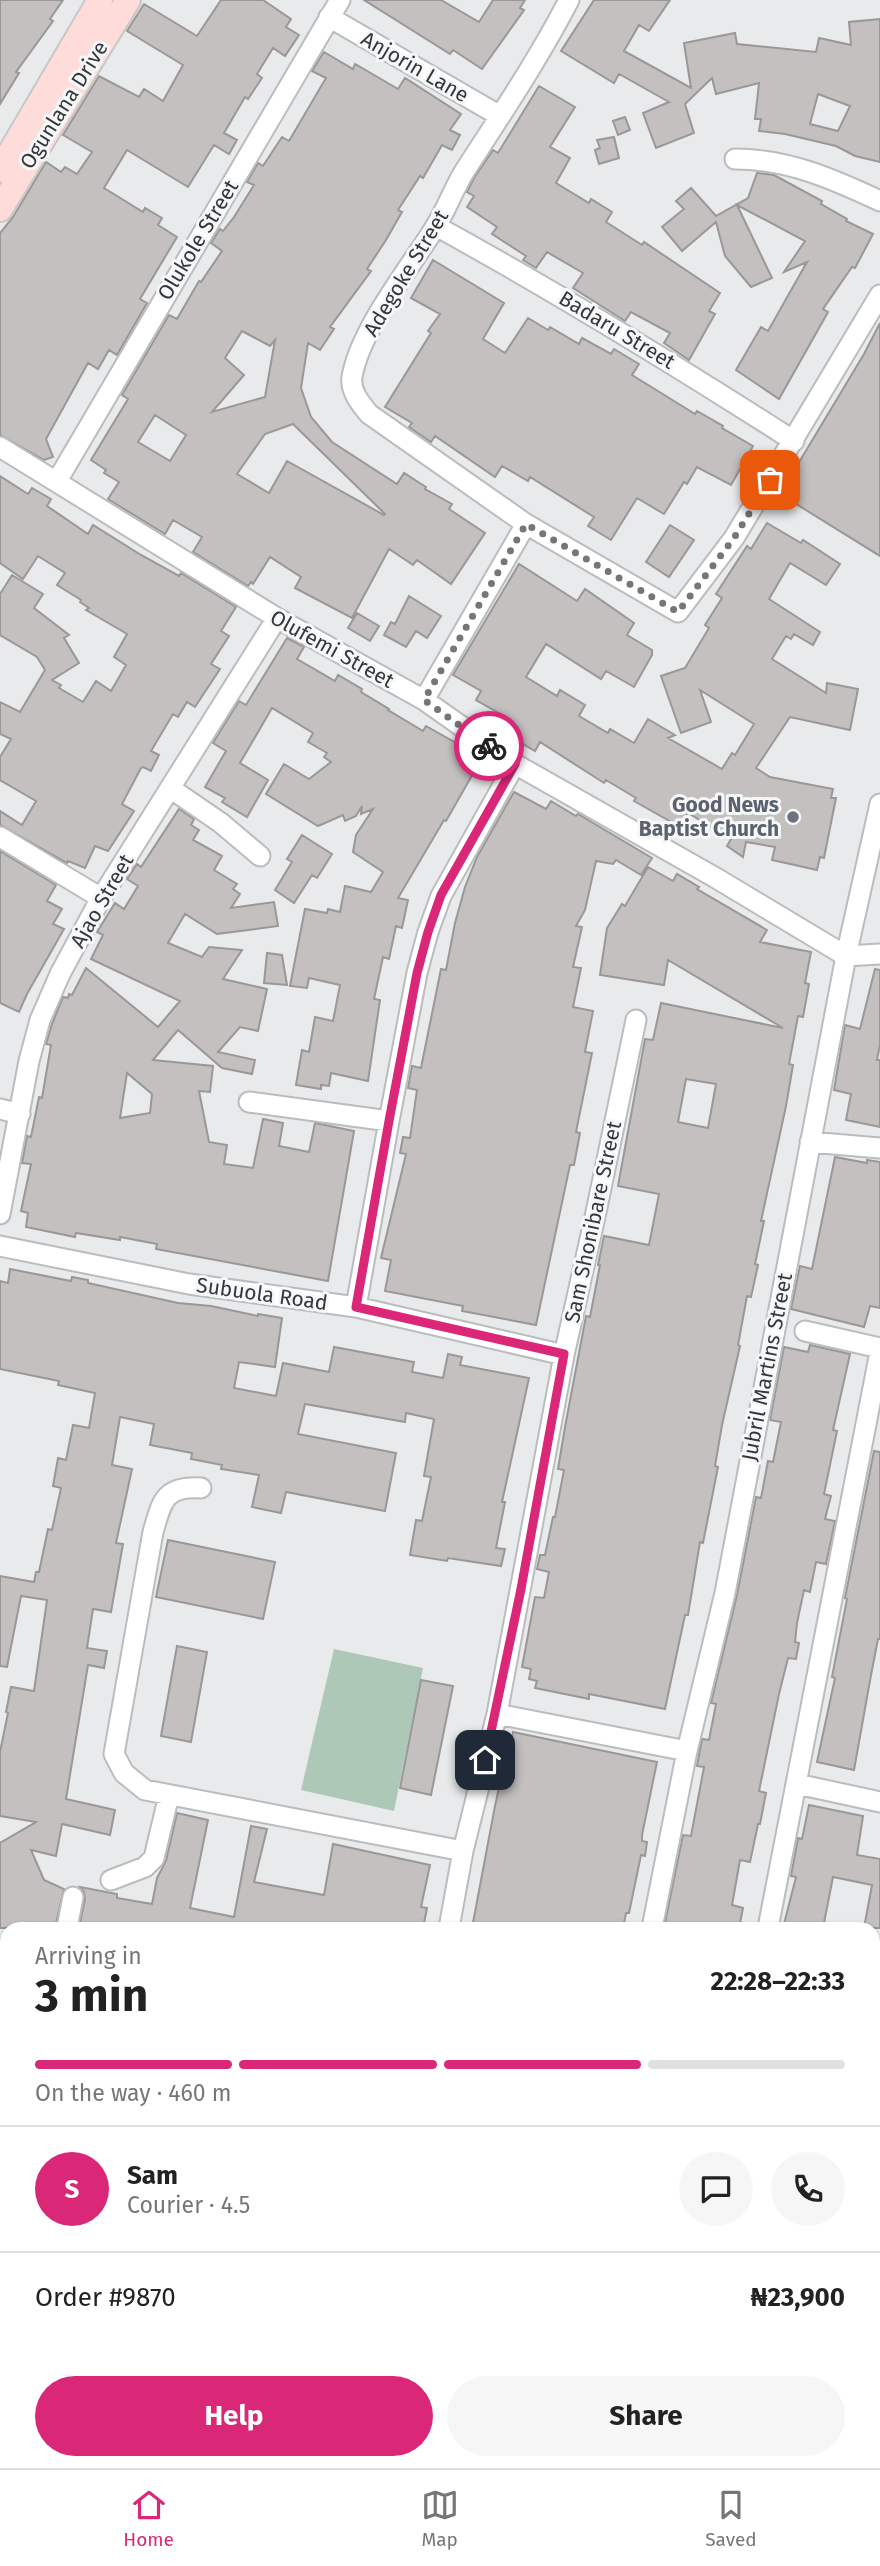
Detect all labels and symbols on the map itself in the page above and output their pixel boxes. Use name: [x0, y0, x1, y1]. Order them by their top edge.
street label: Anjorin Lane: [357, 26, 473, 108]
street label: Ogunlana Drive: [14, 36, 114, 174]
street label: Olukole Street: [152, 175, 244, 305]
street label: Adegoke Street: [358, 204, 454, 341]
street label: Badaru Street: [554, 285, 680, 375]
pin: [740, 450, 800, 510]
street label: Olufemi Street: [266, 604, 399, 694]
courier: [454, 711, 524, 781]
place label: Good News Baptist Church: [639, 792, 779, 842]
marker: Good News Baptist Church: [785, 809, 801, 825]
street label: Ajao Street: [65, 849, 140, 953]
street label: Sam Shonibare Street: [559, 1118, 627, 1325]
street label: Jubril Martins Street: [736, 1270, 798, 1463]
street label: Subuola Road: [195, 1272, 329, 1316]
pin: [455, 1730, 515, 1790]

